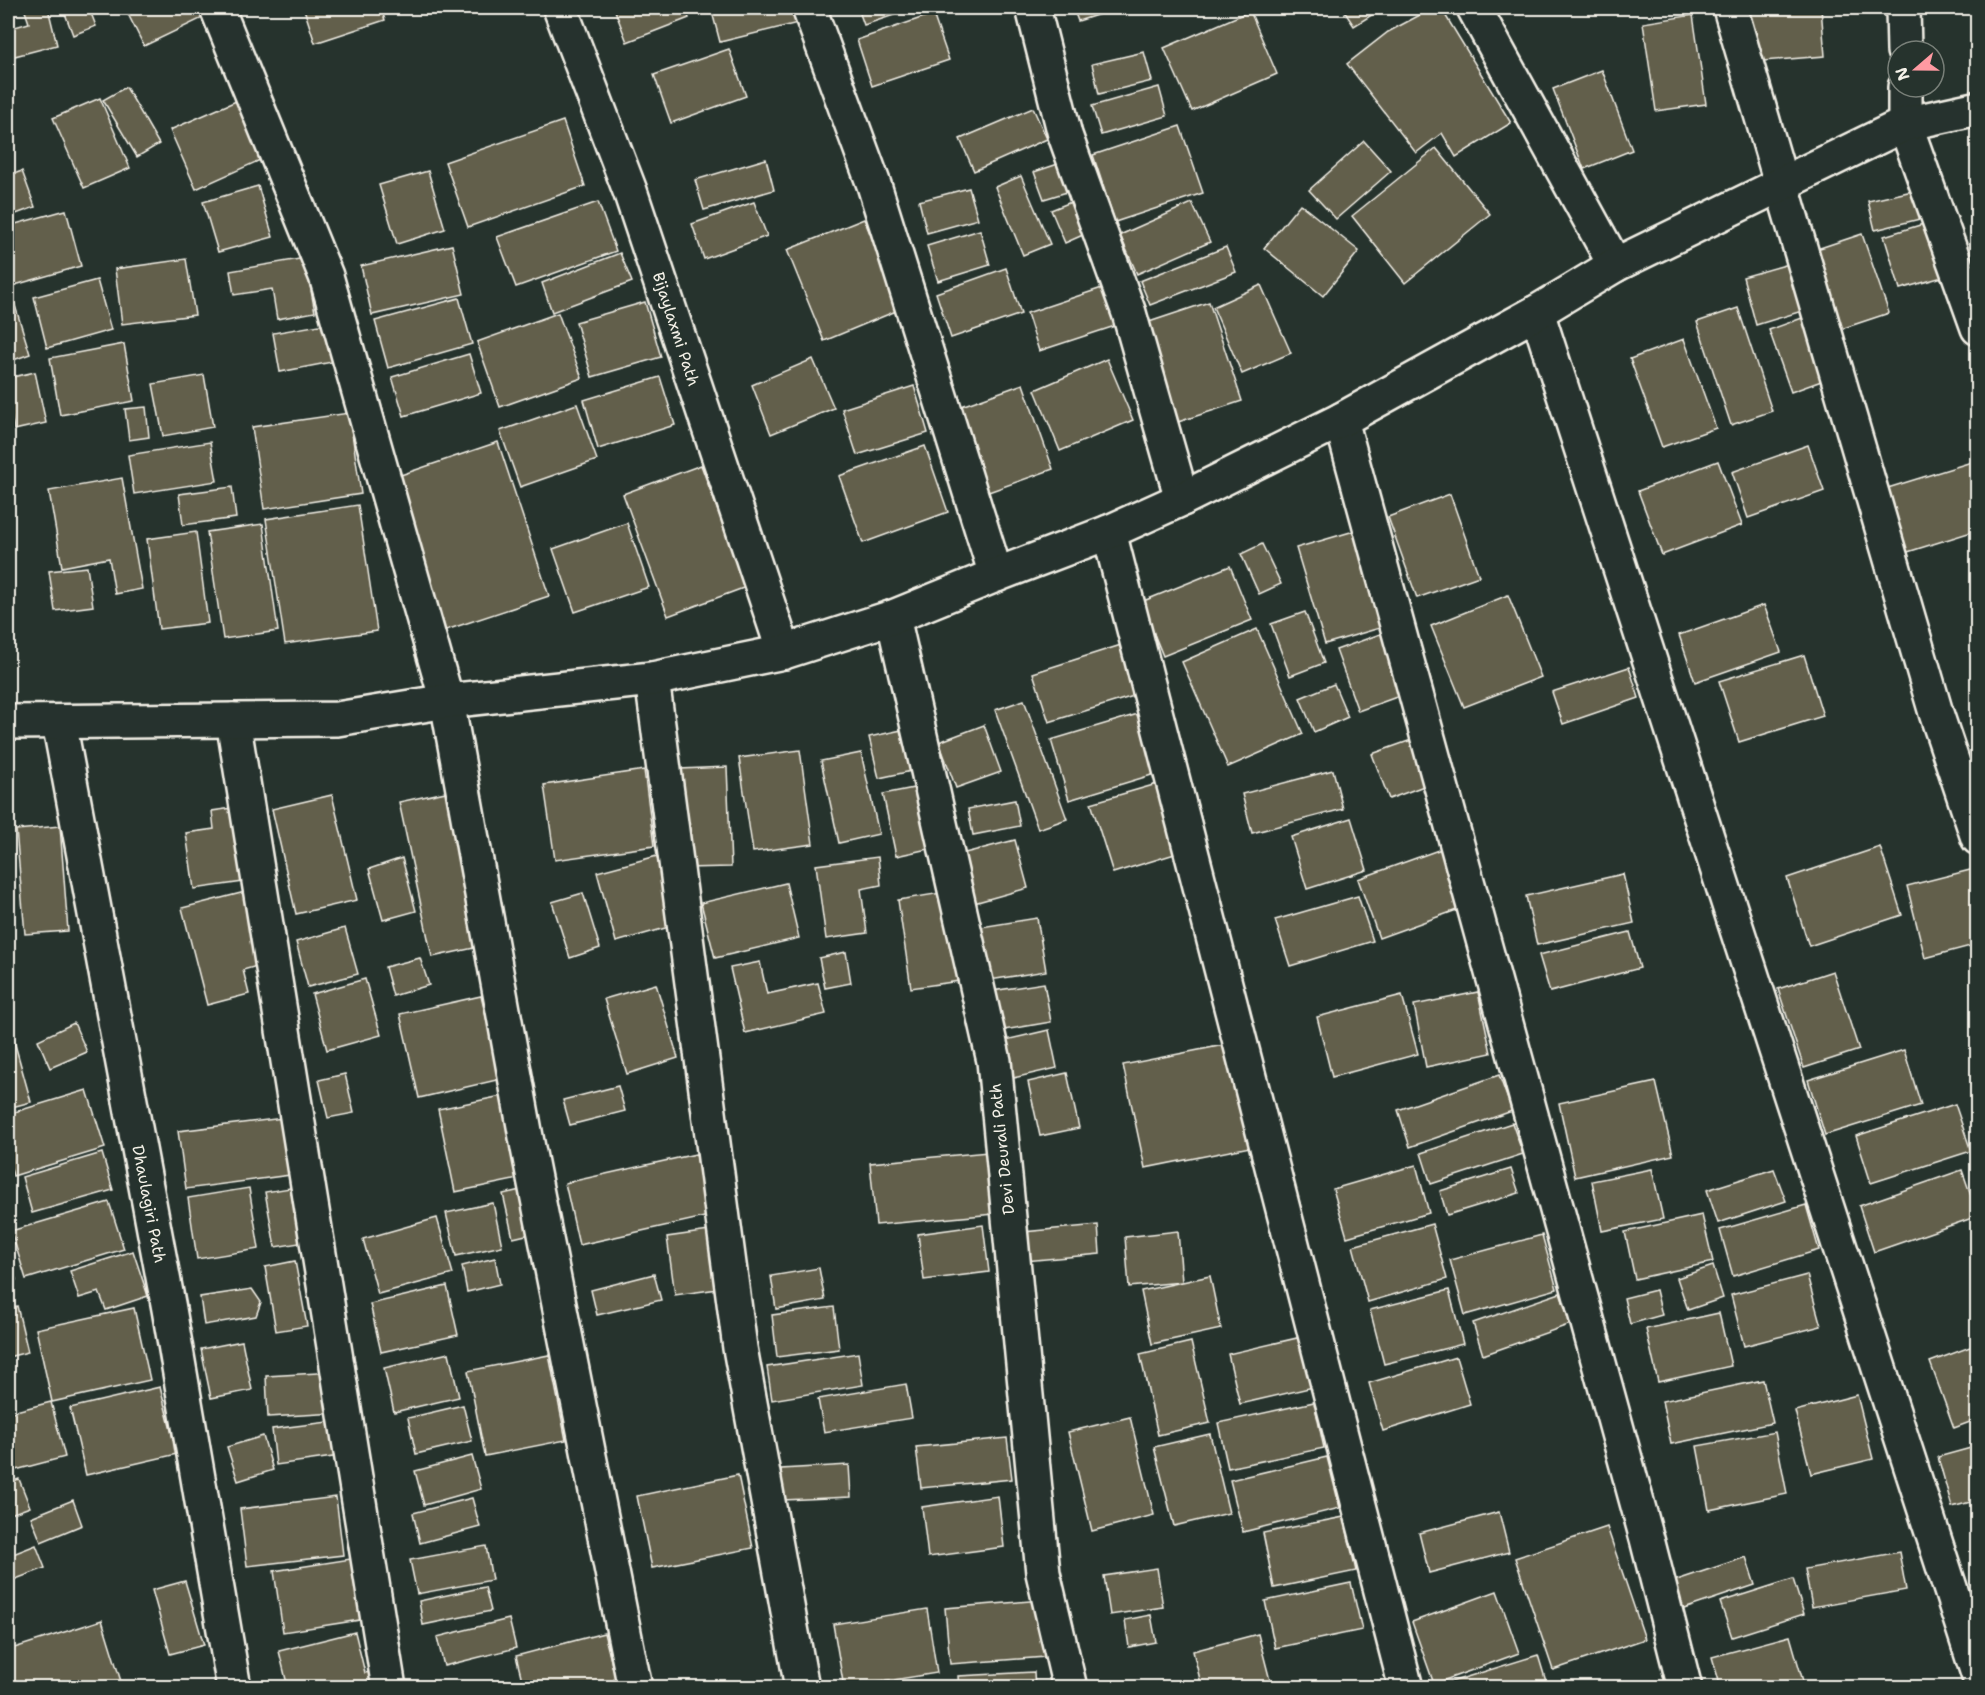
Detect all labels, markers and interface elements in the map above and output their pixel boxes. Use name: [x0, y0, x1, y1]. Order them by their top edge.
north arrow: [1886, 39, 1946, 99]
text: N: [1890, 64, 1914, 84]
street label: Bijaylaxmi Path: [648, 269, 704, 389]
street label: Devi Deurali Path: [985, 1082, 1019, 1216]
street label: Dhaulagiri Path: [127, 1143, 171, 1265]

